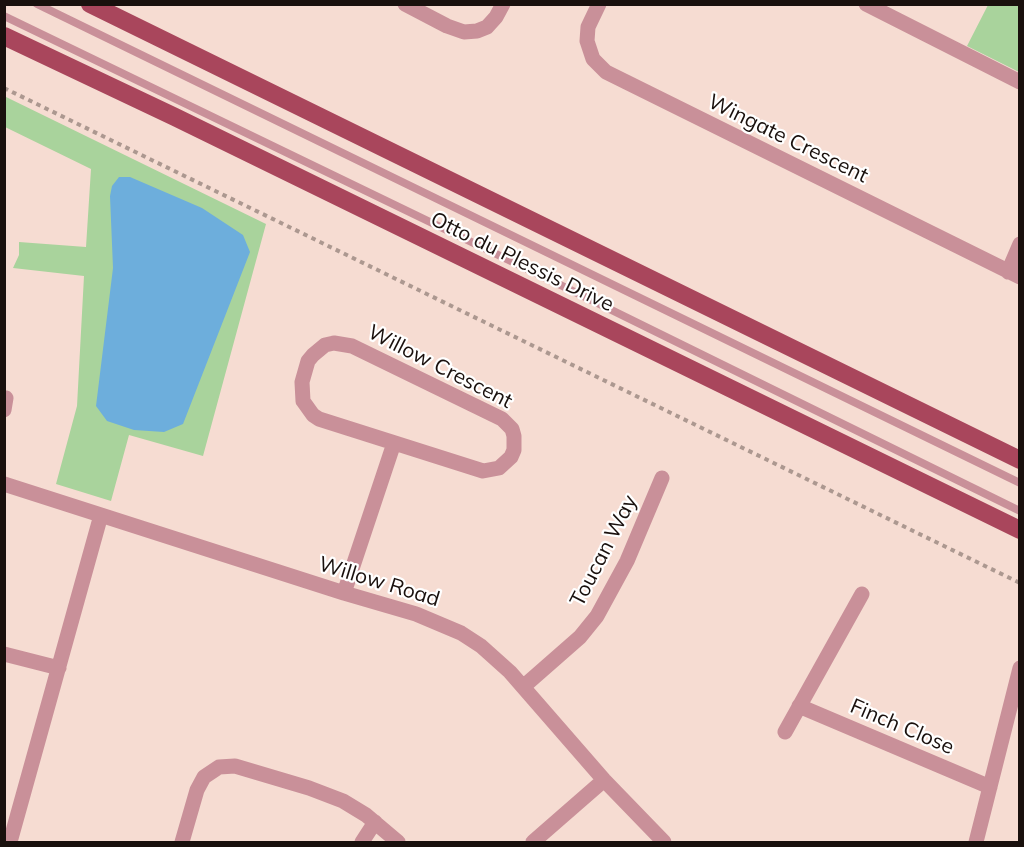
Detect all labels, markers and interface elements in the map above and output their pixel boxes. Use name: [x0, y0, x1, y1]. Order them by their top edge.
street label: Wingate Crescent: [704, 89, 872, 189]
street label: Otto du Plessis Drive: [426, 207, 618, 317]
street label: Willow Crescent: [364, 320, 516, 414]
street label: Toucan Way: [565, 491, 643, 611]
street label: Willow Road: [315, 552, 443, 612]
street label: Finch Close: [846, 694, 958, 760]

